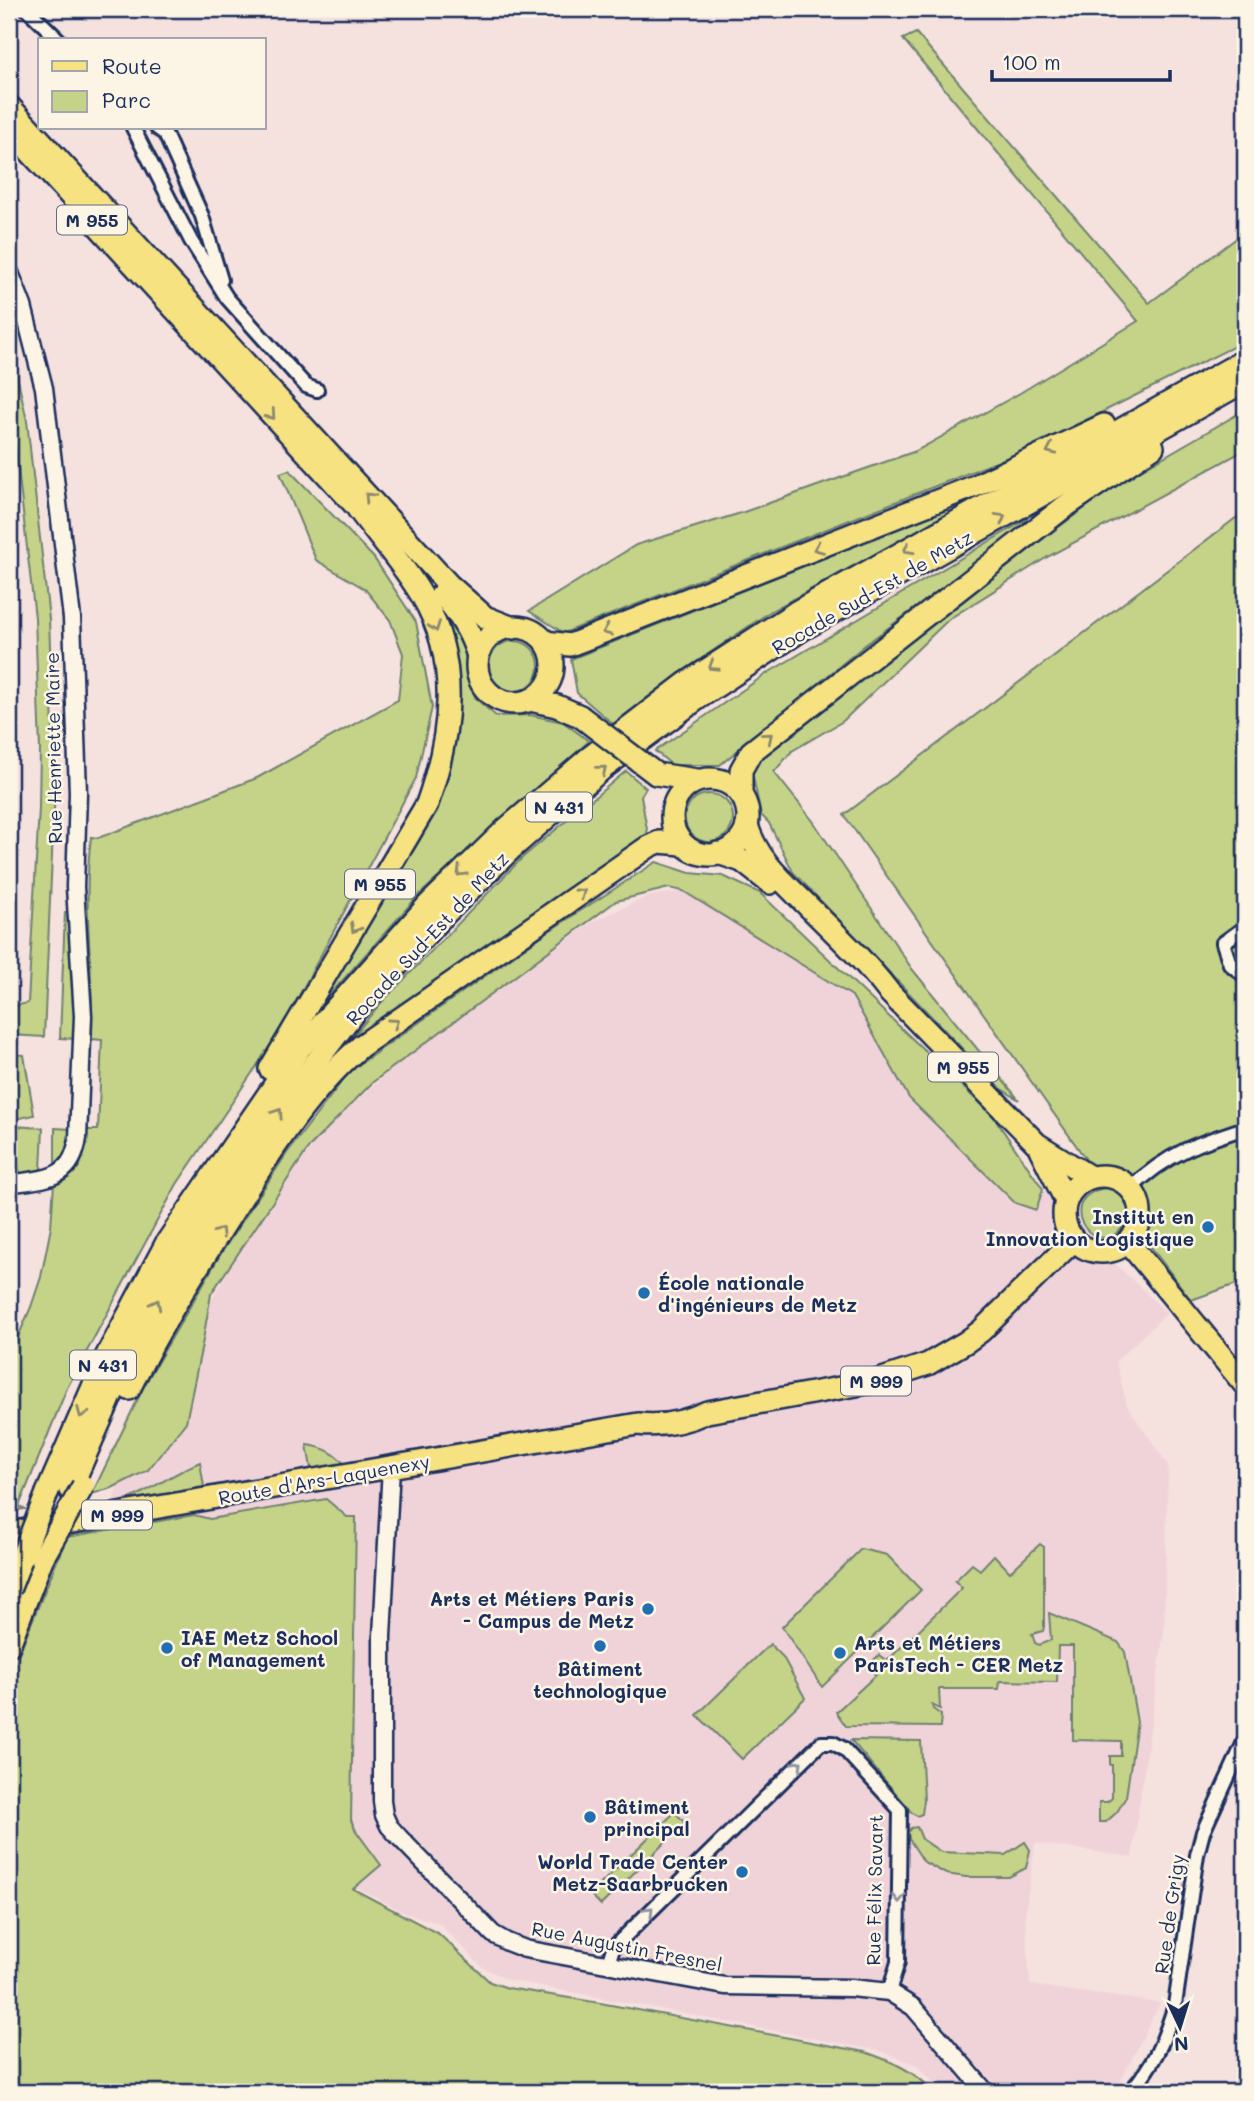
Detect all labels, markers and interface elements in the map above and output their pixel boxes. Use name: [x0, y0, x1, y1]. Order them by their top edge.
legend: [38, 38, 266, 130]
scale bar: [992, 38, 1170, 82]
text: 100 m: [1002, 48, 1061, 75]
text: Route: [102, 52, 162, 79]
text: Parc: [102, 86, 151, 113]
road number: M 955: [57, 205, 127, 234]
one-way arrow: [263, 407, 276, 420]
one-way arrow: [1046, 442, 1058, 456]
one-way arrow: [365, 492, 377, 505]
one-way arrow: [993, 513, 1006, 526]
street label: Rocade Sud-Est de Metz: [767, 524, 977, 660]
one-way arrow: [813, 539, 825, 553]
one-way arrow: [902, 541, 915, 554]
one-way arrow: [427, 620, 441, 632]
one-way arrow: [601, 623, 613, 637]
street label: Rue Henriette Maire: [39, 652, 67, 844]
one-way arrow: [707, 658, 720, 671]
one-way arrow: [760, 733, 772, 746]
one-way arrow: [594, 766, 606, 779]
road number: N 431: [526, 792, 592, 822]
street label: Rocade Sud-Est de Metz: [340, 846, 514, 1030]
one-way arrow: [457, 864, 470, 877]
road number: M 955: [345, 870, 415, 898]
one-way arrow: [573, 889, 586, 901]
one-way arrow: [350, 920, 363, 933]
one-way arrow: [387, 1018, 400, 1031]
road number: M 955: [928, 1052, 998, 1082]
one-way arrow: [270, 1107, 283, 1120]
place label: Institut en Innovation Logistique: [986, 1204, 1194, 1251]
marker: Institut en Innovation Logistique: [1200, 1219, 1216, 1235]
one-way arrow: [211, 1227, 224, 1240]
place label: École nationale d'ingénieurs de Metz: [658, 1270, 857, 1317]
marker: École nationale d'ingénieurs de Metz: [636, 1285, 652, 1301]
one-way arrow: [148, 1299, 161, 1311]
road number: N 431: [70, 1350, 136, 1380]
road number: M 999: [841, 1366, 911, 1396]
one-way arrow: [76, 1405, 90, 1418]
street label: Route d'Ars-Laquenexy: [216, 1448, 432, 1510]
road number: M 999: [82, 1500, 152, 1530]
place label: Arts et Métiers Paris - Campus de Metz: [430, 1586, 634, 1633]
marker: Arts et Métiers Paris - Campus de Metz: [640, 1601, 656, 1617]
place label: IAE Metz School of Management: [181, 1625, 338, 1672]
place label: Arts et Métiers ParisTech - CER Metz: [854, 1630, 1064, 1677]
marker: Bâtiment technologique: [592, 1638, 608, 1654]
marker: IAE Metz School of Management: [159, 1640, 175, 1656]
marker: Arts et Métiers ParisTech - CER Metz: [832, 1645, 848, 1661]
place label: Bâtiment technologique: [533, 1656, 667, 1703]
one-way arrow: [790, 1761, 803, 1774]
place label: Bâtiment principal: [604, 1794, 690, 1841]
marker: Bâtiment principal: [582, 1809, 598, 1825]
street label: Rue Félix Savart: [860, 1814, 888, 1966]
place label: World Trade Center Metz-Saarbrucken: [537, 1849, 728, 1896]
street label: Rue de Grigy: [1148, 1853, 1190, 1975]
marker: World Trade Center Metz-Saarbrucken: [734, 1864, 750, 1880]
one-way arrow: [891, 1893, 907, 1904]
one-way arrow: [641, 1907, 654, 1920]
street label: Rue Augustin Fresnel: [530, 1915, 724, 1977]
north arrow: [1146, 1993, 1216, 2062]
text: N: [1173, 2031, 1189, 2057]

